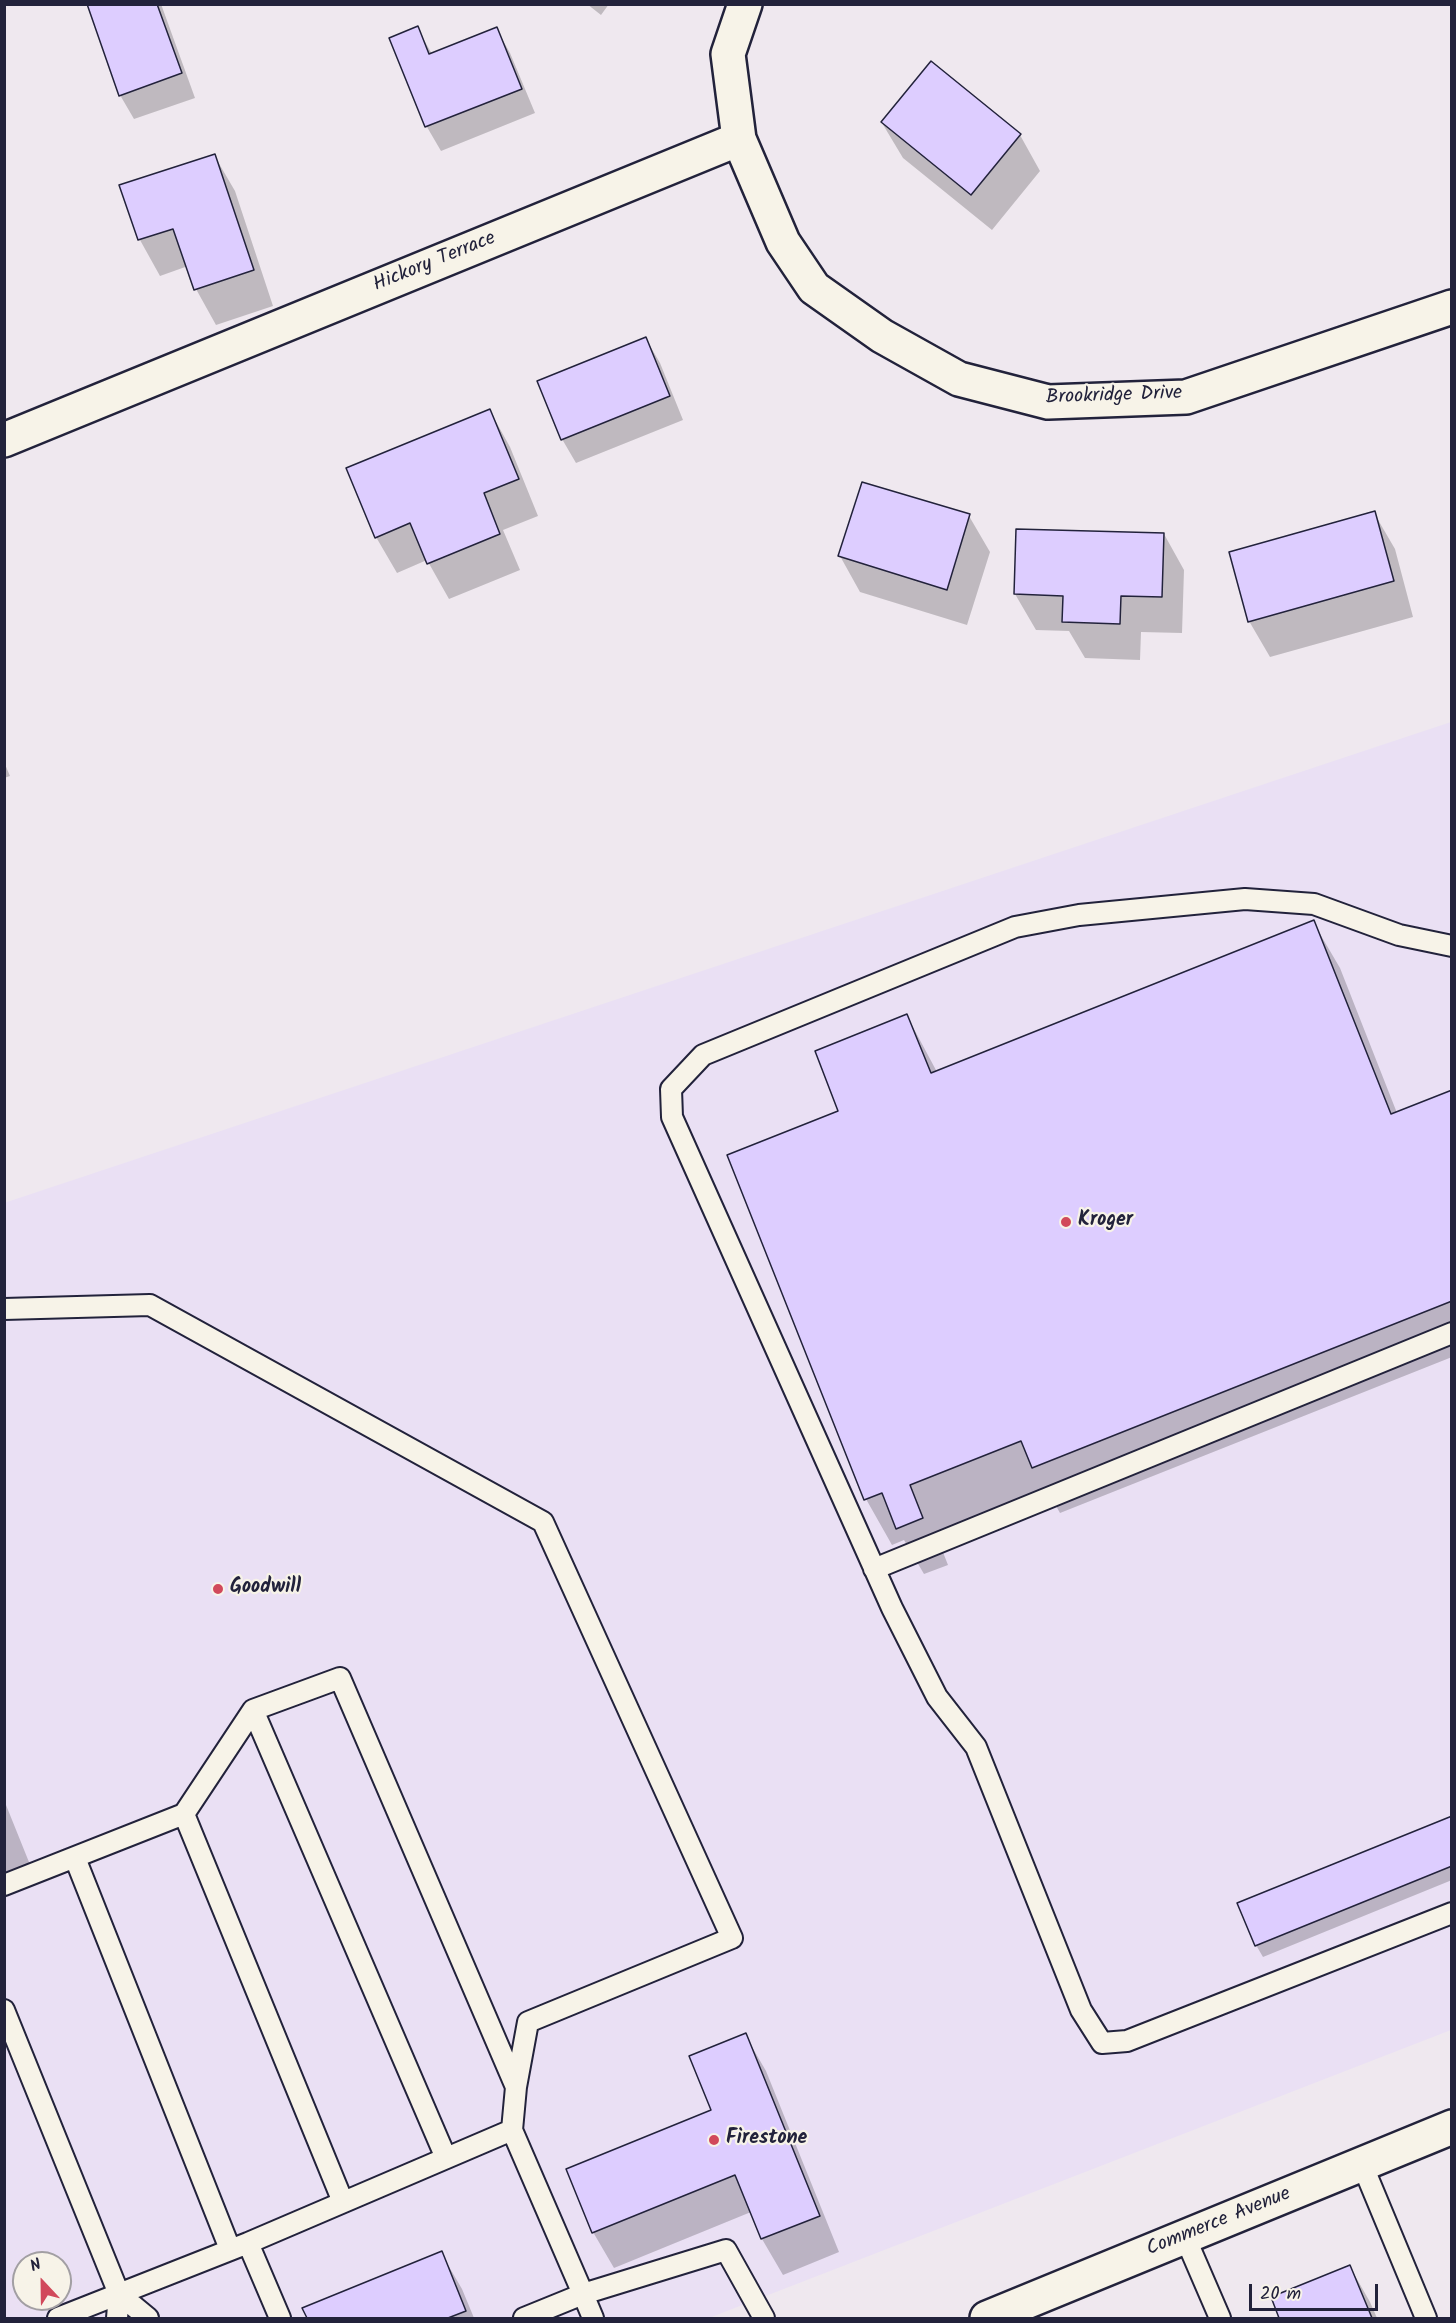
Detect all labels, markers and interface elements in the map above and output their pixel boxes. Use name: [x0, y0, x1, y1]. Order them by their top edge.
street label: Hickory Terrace: [370, 228, 500, 298]
street label: Brookridge Drive: [1045, 383, 1183, 411]
place label: Kroger: [1078, 1210, 1133, 1234]
marker: Kroger: [1059, 1215, 1073, 1229]
place label: Goodwill: [230, 1577, 301, 1601]
marker: Goodwill: [211, 1582, 225, 1596]
place label: Firestone: [726, 2128, 807, 2152]
marker: Firestone: [707, 2133, 721, 2147]
street label: Commerce Avenue: [1143, 2183, 1295, 2263]
north arrow: [12, 2251, 72, 2311]
text: N: [26, 2252, 45, 2279]
scale bar: [1252, 2272, 1381, 2310]
text: 20 m: [1260, 2280, 1301, 2309]

